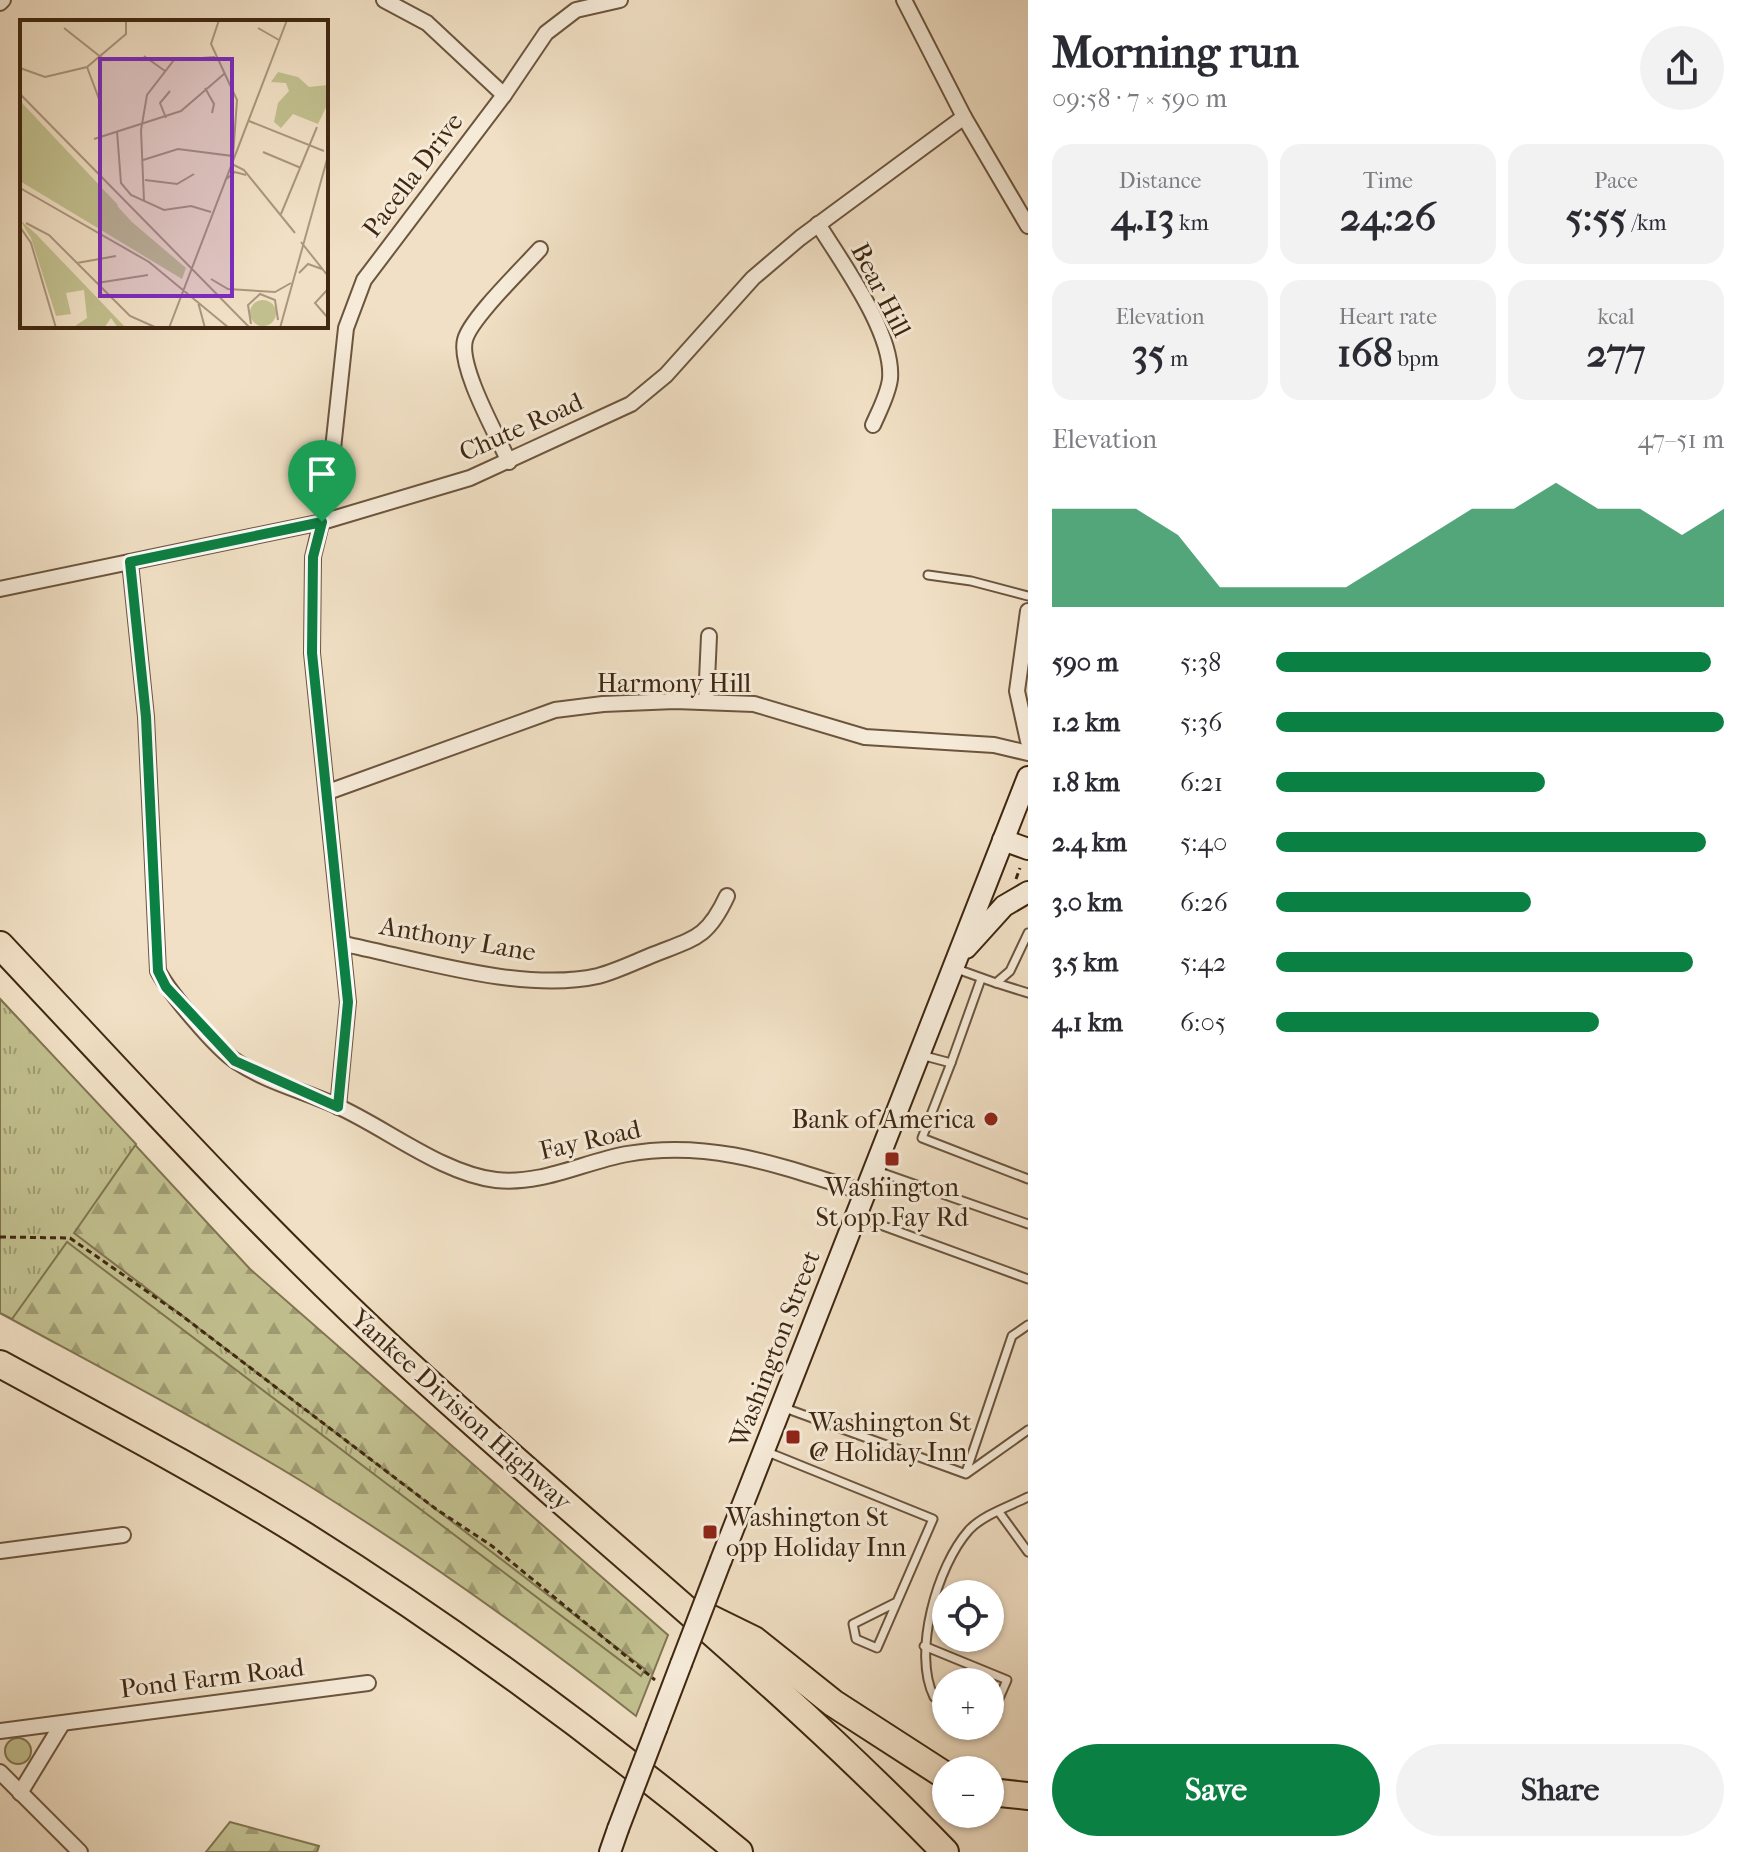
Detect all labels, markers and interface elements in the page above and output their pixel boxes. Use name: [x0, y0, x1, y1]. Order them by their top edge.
inset map: [20, 20, 328, 328]
button: share: [1640, 26, 1724, 110]
text: Morning run: [1052, 27, 1299, 78]
text: 09:58 · 7 × 590 m: [1052, 83, 1227, 114]
street label: Pacella Drive: [356, 107, 470, 243]
text: Distance: [1119, 168, 1201, 194]
text: Time: [1363, 168, 1413, 194]
text: Pace: [1594, 168, 1638, 194]
text: 4.13: [1111, 194, 1174, 240]
text: 24:26: [1340, 194, 1436, 240]
text: 5:55: [1565, 194, 1627, 240]
text: km: [1174, 210, 1209, 236]
text: /km: [1627, 210, 1667, 236]
street label: Bear Hill: [844, 238, 918, 342]
text: Elevation: [1116, 304, 1204, 330]
text: Heart rate: [1339, 304, 1437, 330]
text: kcal: [1597, 304, 1635, 330]
text: 35: [1132, 330, 1165, 376]
text: 168: [1337, 330, 1393, 376]
text: 277: [1586, 330, 1646, 376]
text: m: [1165, 346, 1188, 372]
text: bpm: [1393, 346, 1439, 372]
street label: Chute Road: [454, 386, 588, 468]
text: Elevation: [1052, 424, 1157, 455]
text: 47–51 m: [1638, 424, 1724, 455]
pin: [288, 440, 356, 522]
icon: arrive: [300, 452, 344, 496]
text: 590 m: [1052, 647, 1118, 678]
text: 5:38: [1180, 647, 1221, 678]
street label: Harmony Hill: [597, 668, 751, 699]
text: 1.2 km: [1052, 707, 1120, 738]
text: 5:36: [1180, 707, 1222, 738]
text: 1.8 km: [1052, 767, 1120, 798]
text: 6:21: [1180, 767, 1223, 798]
text: 2.4 km: [1052, 827, 1127, 858]
text: 5:40: [1180, 827, 1227, 858]
text: 3.0 km: [1052, 887, 1123, 918]
text: 6:26: [1180, 887, 1228, 918]
street label: Anthony Lane: [377, 910, 539, 968]
text: 3.5 km: [1052, 947, 1118, 978]
text: 5:42: [1180, 947, 1226, 978]
text: 4.1 km: [1052, 1007, 1123, 1038]
text: 6:05: [1180, 1007, 1226, 1038]
place label: Bank of America: [792, 1104, 976, 1135]
marker: Bank of America: [982, 1110, 1000, 1128]
street label: Fay Road: [536, 1113, 644, 1167]
marker: Washington St opp Fay Rd: [883, 1150, 901, 1168]
place label: Washington St opp Fay Rd: [816, 1172, 969, 1233]
street label: Washington Street: [723, 1245, 827, 1453]
street label: Yankee Division Highway: [344, 1302, 579, 1518]
place label: Washington St @ Holiday Inn: [808, 1407, 972, 1468]
marker: Washington St @ Holiday Inn: [784, 1428, 802, 1446]
place label: Washington St opp Holiday Inn: [725, 1502, 906, 1563]
marker: Washington St opp Holiday Inn: [701, 1523, 719, 1541]
map controls: [932, 1580, 1004, 1828]
button: locate: [932, 1580, 1004, 1652]
street label: Pond Farm Road: [118, 1651, 306, 1705]
button: +: [932, 1668, 1004, 1740]
button: Save: [1052, 1744, 1380, 1836]
button: Share: [1396, 1744, 1724, 1836]
button: −: [932, 1756, 1004, 1828]

